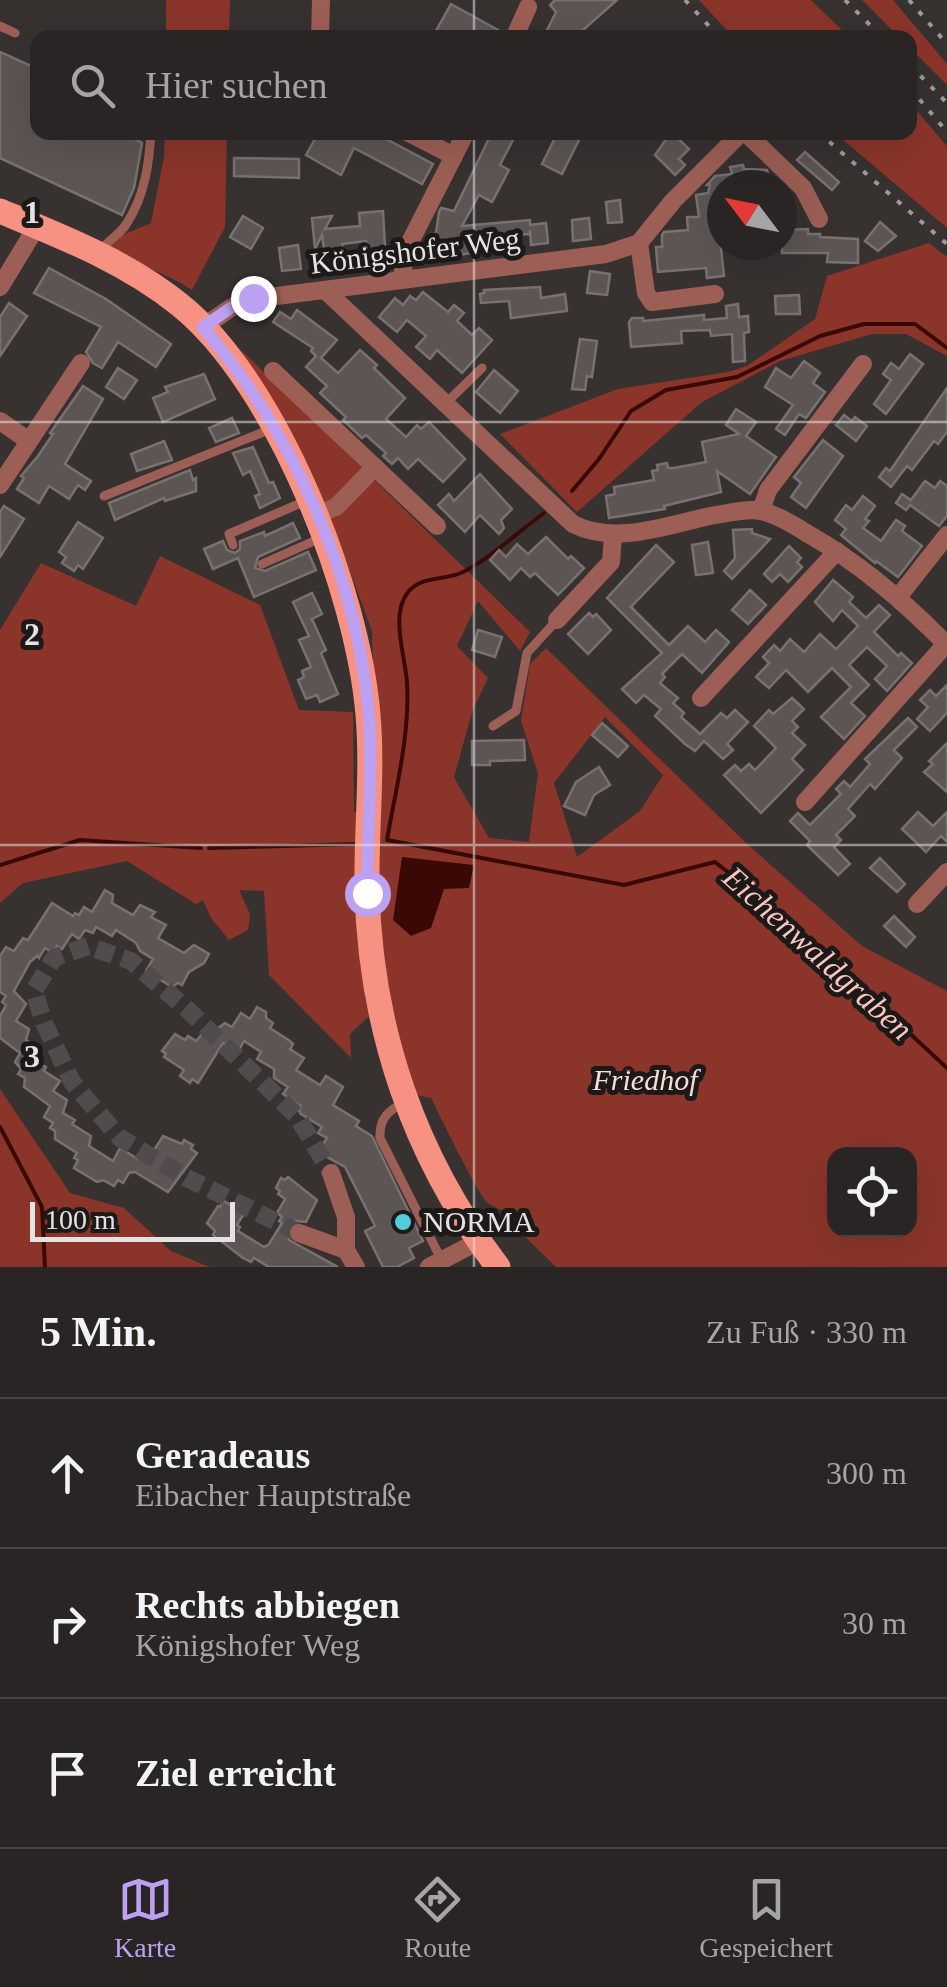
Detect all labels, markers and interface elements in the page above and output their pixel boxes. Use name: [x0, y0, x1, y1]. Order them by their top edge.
search box: [30, 30, 917, 140]
icon: search: [65, 58, 120, 113]
text: Hier suchen: [145, 64, 328, 106]
north arrow: [707, 170, 797, 260]
text: 1: [24, 194, 40, 230]
street label: Königshofer Weg: [308, 221, 522, 280]
route end: [231, 276, 277, 322]
text: 2: [24, 616, 40, 652]
water label: Eichenwaldgraben: [715, 858, 920, 1047]
route start: [345, 871, 391, 917]
text: 3: [24, 1038, 40, 1074]
park label: Friedhof: [592, 1063, 701, 1096]
map controls: [827, 1147, 917, 1237]
button: locate: [827, 1147, 917, 1237]
scale bar: [30, 1197, 235, 1242]
text: 100 m: [45, 1204, 116, 1235]
place label: NORMA: [423, 1205, 535, 1238]
marker: NORMA: [392, 1211, 414, 1233]
text: 5 Min.: [40, 1309, 157, 1355]
text: Zu Fuß · 330 m: [706, 1314, 907, 1350]
text: Geradeaus: [135, 1434, 310, 1476]
icon: ahead: [40, 1446, 95, 1501]
text: 300 m: [826, 1455, 907, 1491]
text: Eibacher Hauptstraße: [135, 1477, 411, 1513]
text: Rechts abbiegen: [135, 1584, 400, 1626]
icon: right: [40, 1596, 95, 1651]
text: 30 m: [842, 1605, 907, 1641]
text: Königshofer Weg: [135, 1627, 360, 1663]
icon: arrive: [40, 1746, 95, 1801]
text: Ziel erreicht: [135, 1752, 336, 1794]
tab: Karte: [114, 1872, 176, 1964]
tab: Route: [404, 1872, 471, 1964]
tab: Gespeichert: [699, 1872, 833, 1964]

